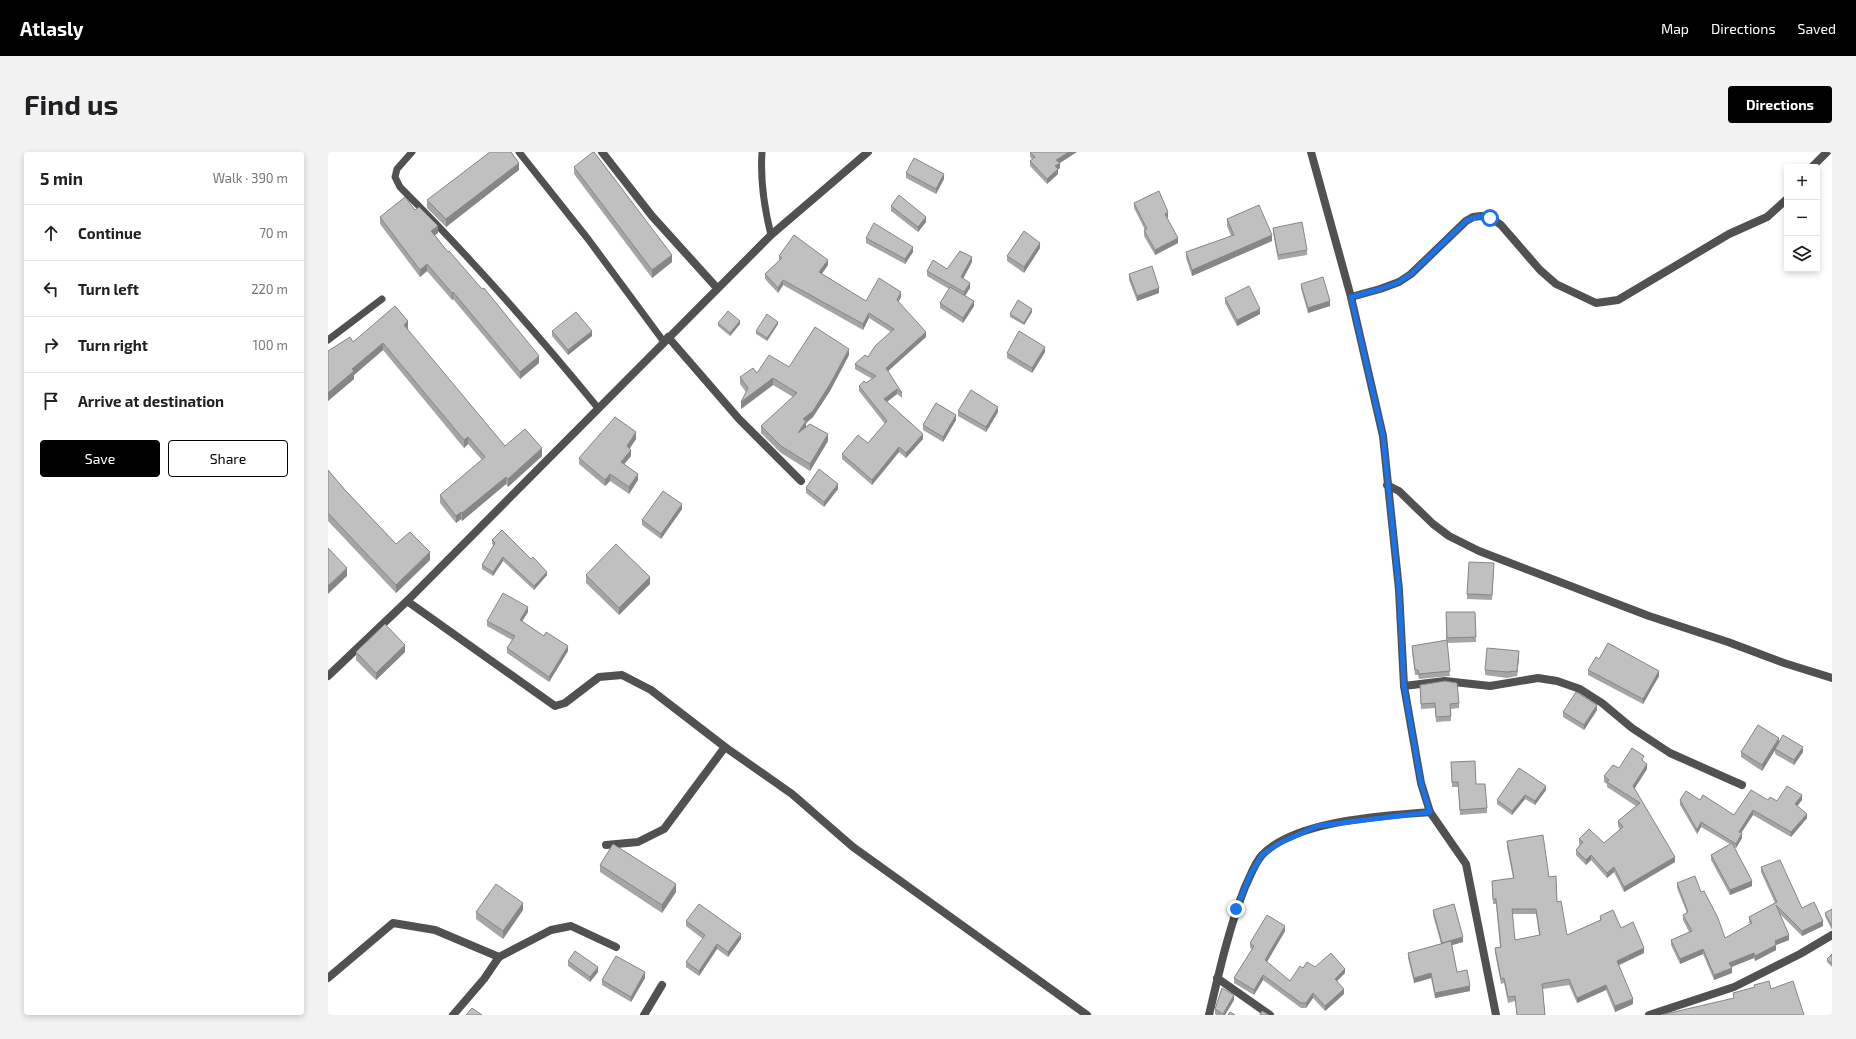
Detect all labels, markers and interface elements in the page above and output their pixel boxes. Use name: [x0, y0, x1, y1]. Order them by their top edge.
text: Atlasly: [20, 17, 84, 40]
text: Map: [1661, 20, 1689, 37]
text: Directions: [1711, 20, 1776, 37]
text: Saved: [1798, 20, 1836, 37]
button: Directions: [1728, 86, 1832, 123]
text: Find us: [24, 87, 118, 121]
map controls: [1784, 164, 1820, 272]
button: +: [1784, 164, 1820, 200]
text: 5 min: [40, 168, 83, 188]
text: Walk · 390 m: [213, 170, 288, 186]
button: −: [1784, 200, 1820, 236]
route start: [1481, 209, 1499, 227]
icon: ahead: [40, 222, 62, 244]
text: Continue: [78, 224, 141, 242]
text: 70 m: [259, 225, 288, 241]
button: layers: [1784, 236, 1820, 272]
icon: left: [40, 278, 62, 300]
text: Turn left: [78, 280, 139, 298]
text: 220 m: [251, 281, 288, 297]
icon: right: [40, 334, 62, 356]
text: Turn right: [78, 336, 148, 354]
text: 100 m: [253, 337, 288, 353]
icon: arrive: [40, 390, 62, 412]
text: Arrive at destination: [78, 392, 224, 410]
button: Save: [40, 440, 160, 477]
button: Share: [168, 440, 288, 477]
route end: [1227, 900, 1245, 918]

